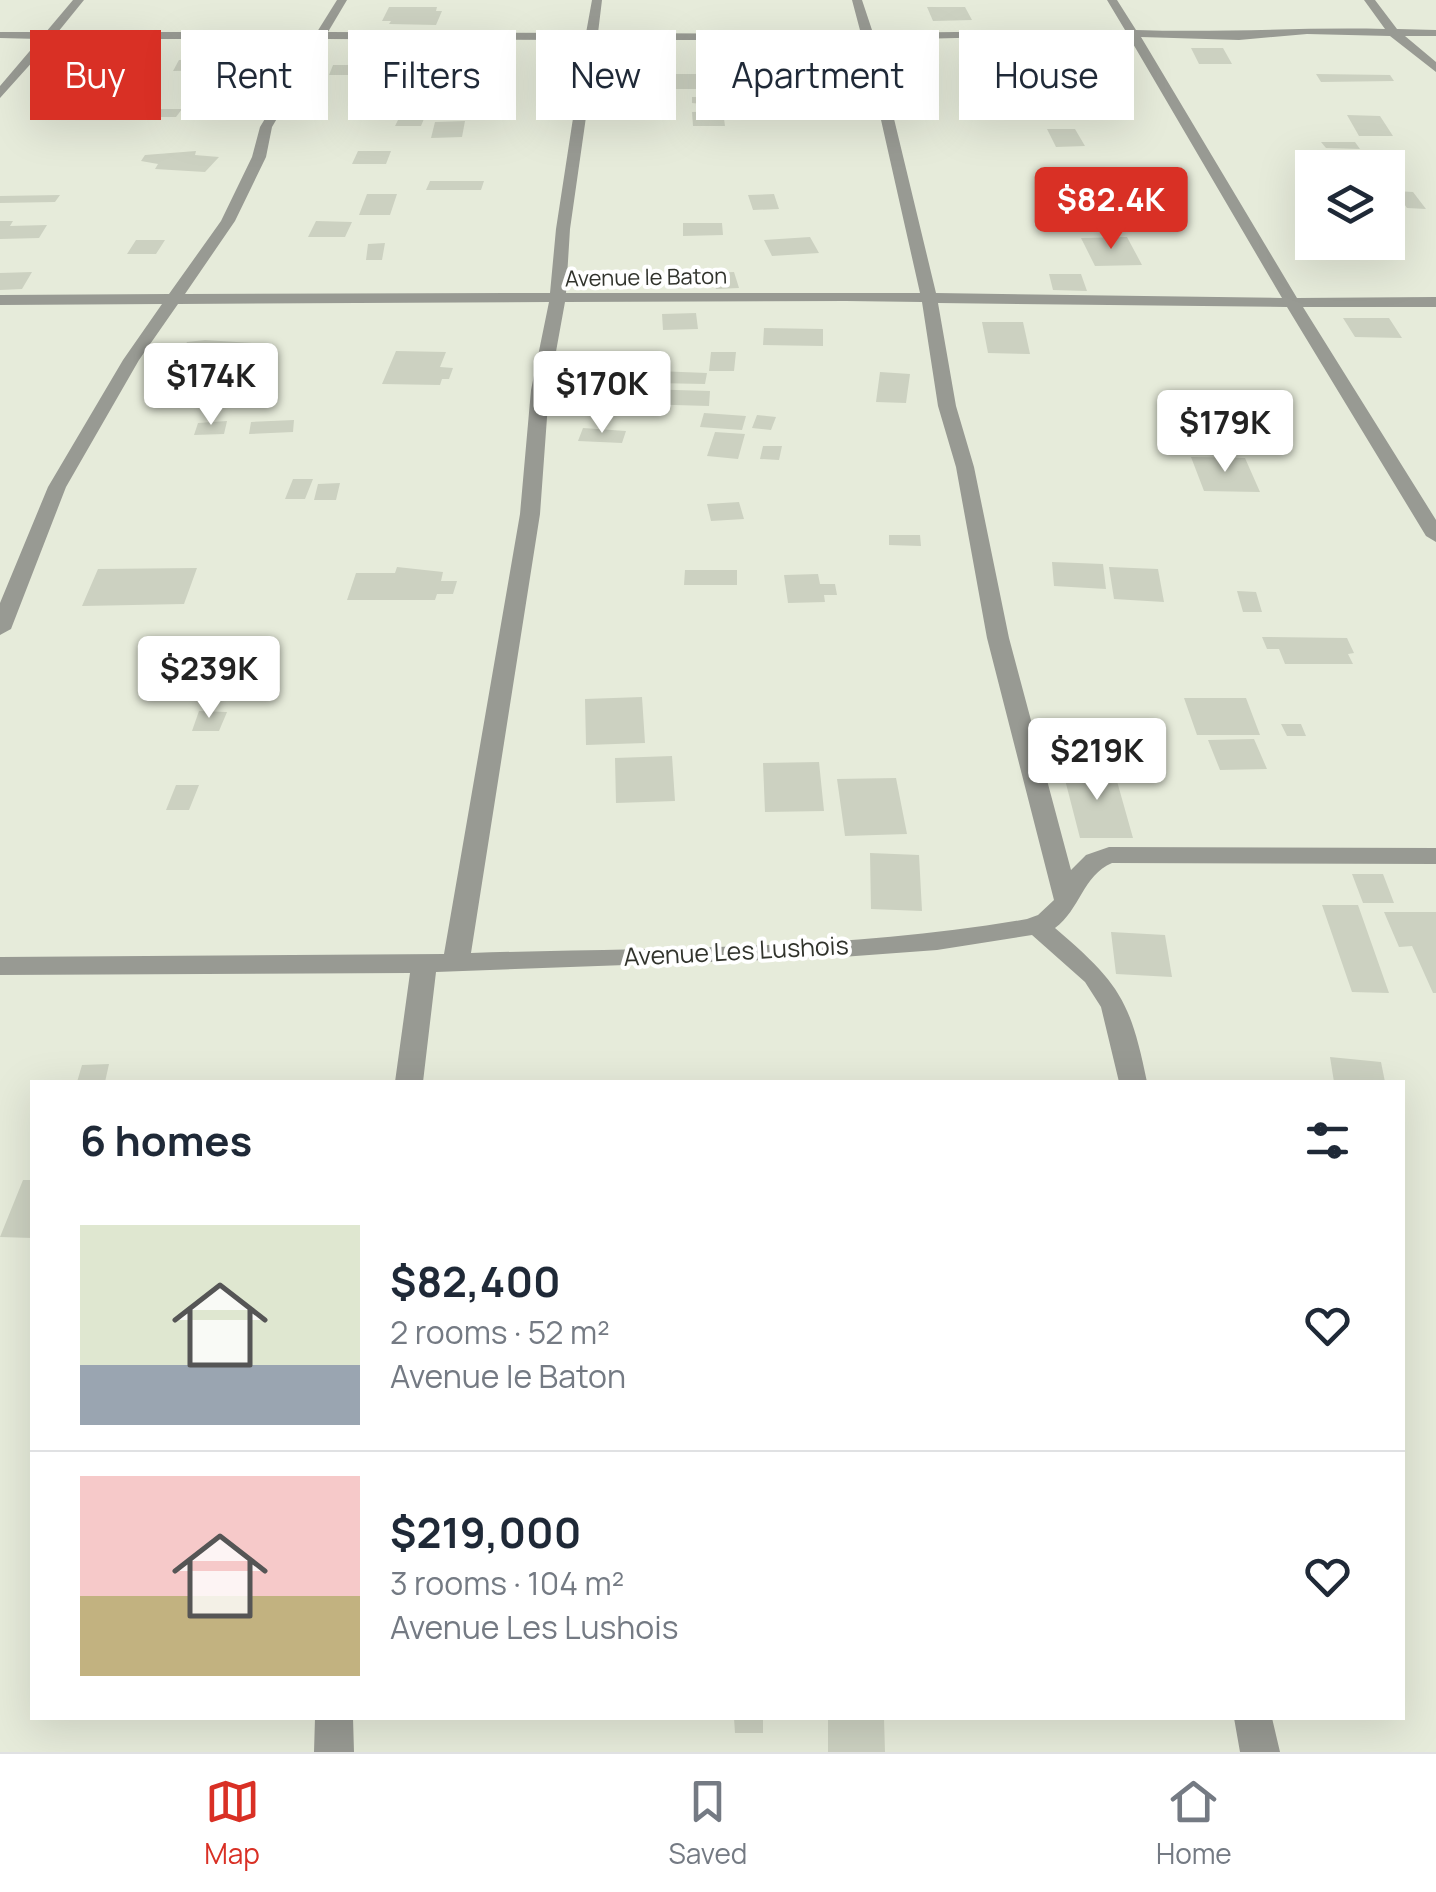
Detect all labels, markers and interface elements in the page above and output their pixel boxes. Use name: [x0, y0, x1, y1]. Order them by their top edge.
chip: Buy: [30, 30, 161, 120]
chip: Rent: [181, 30, 328, 120]
chip: Filters: [348, 30, 516, 120]
chip: New: [536, 30, 676, 120]
chip: Apartment: [696, 30, 939, 120]
chip: House: [959, 30, 1134, 120]
map controls: [1295, 150, 1405, 260]
button: layers: [1295, 150, 1405, 260]
pin: $82.4K: [1030, 167, 1192, 252]
text: $82.4K: [1057, 177, 1165, 221]
street label: Avenue le Baton: [565, 261, 727, 293]
pin: $174K: [141, 343, 281, 428]
pin: $170K: [532, 351, 672, 436]
text: $174K: [166, 353, 256, 397]
text: $170K: [556, 361, 648, 405]
pin: $179K: [1155, 390, 1295, 475]
text: $179K: [1179, 400, 1271, 444]
pin: $239K: [139, 636, 279, 721]
text: $239K: [160, 646, 258, 690]
pin: $219K: [1027, 718, 1167, 803]
text: $219K: [1050, 728, 1144, 772]
street label: Avenue Les Lushois: [622, 927, 849, 974]
text: 6 homes: [80, 1111, 252, 1169]
icon: filters: [1300, 1113, 1355, 1168]
text: $82,400: [390, 1252, 561, 1310]
icon: home: [160, 1265, 280, 1385]
icon: heart: [1300, 1298, 1355, 1353]
text: 2 rooms · 52 m²: [390, 1310, 610, 1354]
text: Avenue le Baton: [390, 1354, 626, 1398]
text: $219,000: [390, 1503, 581, 1561]
icon: home: [160, 1516, 280, 1636]
icon: heart: [1300, 1549, 1355, 1604]
text: 3 rooms · 104 m²: [390, 1561, 624, 1605]
text: Avenue Les Lushois: [390, 1605, 679, 1649]
tab: Map: [204, 1774, 260, 1872]
tab: Saved: [669, 1774, 747, 1872]
tab: Home: [1156, 1774, 1232, 1872]

